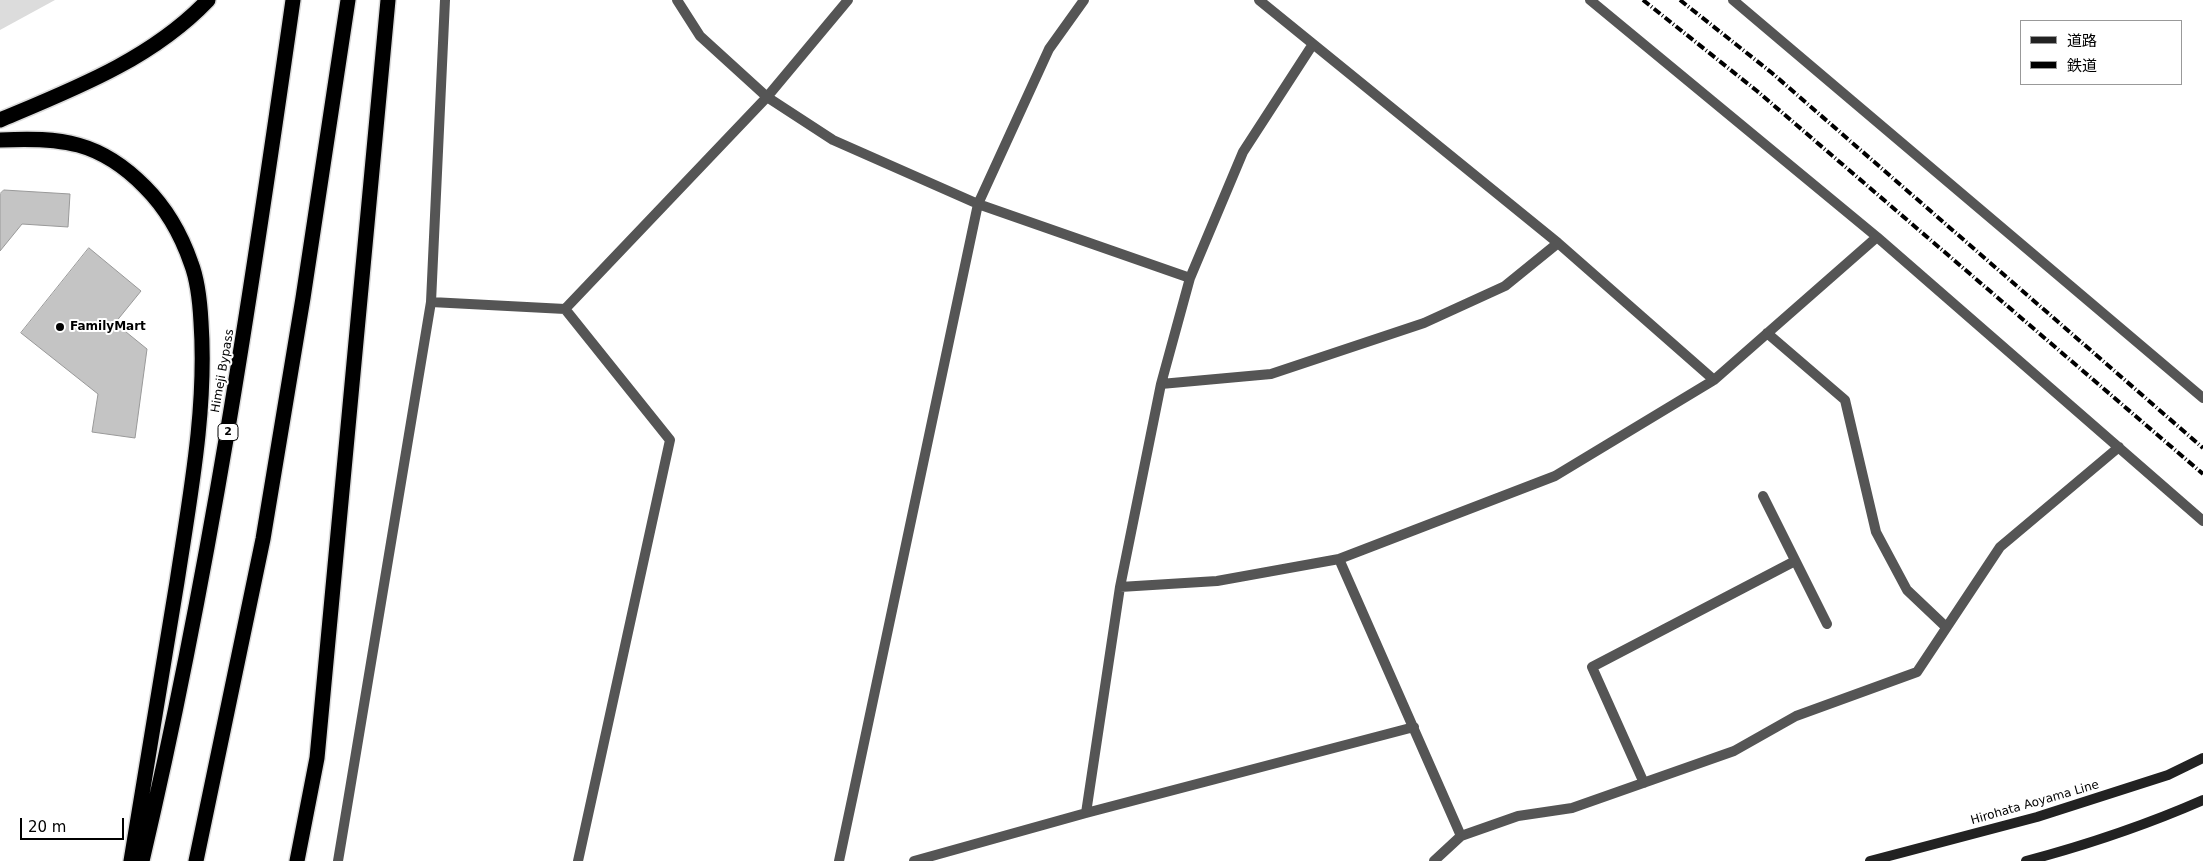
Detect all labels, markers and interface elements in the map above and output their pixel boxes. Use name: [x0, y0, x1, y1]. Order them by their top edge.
legend: [2020, 20, 2183, 85]
text: 道路: [2067, 32, 2097, 50]
text: 鉄道: [2067, 57, 2097, 75]
place label: FamilyMart: [70, 320, 146, 334]
marker: FamilyMart: [54, 321, 66, 333]
street label: Himeji Bypass: [209, 328, 237, 414]
road number: 2: [218, 424, 238, 441]
street label: Hirohata Aoyama Line: [1969, 778, 2101, 828]
scale bar: [22, 808, 126, 840]
text: 20 m: [28, 818, 66, 836]

